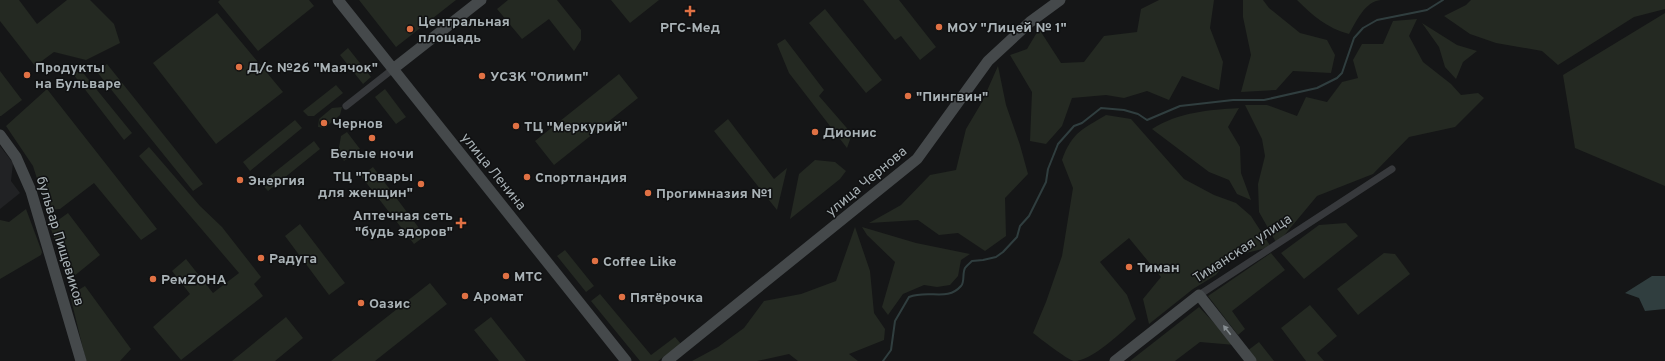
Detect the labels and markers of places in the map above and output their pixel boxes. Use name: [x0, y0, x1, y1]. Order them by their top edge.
marker: РГС-Мед: [684, 5, 696, 17]
place label: Центральная площадь: [418, 14, 510, 47]
place label: РГС-Мед: [660, 20, 720, 37]
place label: МОУ "Лицей № 1": [947, 20, 1067, 37]
marker: МОУ "Лицей № 1": [934, 22, 944, 32]
marker: Центральная площадь: [405, 24, 415, 34]
place label: Продукты на Бульваре: [35, 60, 121, 93]
place label: Д/с №26 "Маячок": [247, 60, 378, 77]
marker: Д/с №26 "Маячок": [234, 62, 244, 72]
place label: УСЗК "Олимп": [490, 69, 589, 86]
marker: Продукты на Бульваре: [22, 70, 32, 80]
marker: УСЗК "Олимп": [477, 71, 487, 81]
place label: "Пингвин": [916, 89, 988, 106]
marker: "Пингвин": [903, 91, 913, 101]
place label: Чернов: [332, 116, 383, 133]
marker: Чернов: [319, 118, 329, 128]
place label: ТЦ "Меркурий": [524, 119, 628, 136]
marker: ТЦ "Меркурий": [511, 121, 521, 131]
place label: Дионис: [823, 125, 877, 142]
marker: Дионис: [810, 127, 820, 137]
marker: Белые ночи: [367, 133, 377, 143]
place label: Белые ночи: [330, 146, 414, 163]
place label: ТЦ "Товары для женщин": [318, 169, 413, 202]
place label: Спортландия: [535, 170, 627, 187]
marker: Спортландия: [522, 172, 532, 182]
place label: Энергия: [248, 173, 305, 190]
marker: Энергия: [235, 175, 245, 185]
marker: ТЦ "Товары для женщин": [416, 179, 426, 189]
place label: Прогимназия №1: [656, 186, 773, 203]
marker: Прогимназия №1: [643, 188, 653, 198]
place label: Аптечная сеть "будь здоров": [353, 208, 453, 241]
marker: Аптечная сеть "будь здоров": [456, 218, 466, 228]
place label: Радуга: [269, 251, 317, 268]
marker: Радуга: [256, 253, 266, 263]
place label: Coffee Like: [603, 254, 677, 271]
marker: Coffee Like: [590, 256, 600, 266]
place label: Тиман: [1137, 260, 1180, 277]
marker: Тиман: [1124, 262, 1134, 272]
place label: МТС: [514, 269, 542, 286]
marker: МТС: [501, 271, 511, 281]
place label: РемZОНА: [161, 272, 226, 289]
marker: РемZОНА: [148, 274, 158, 284]
place label: Аромат: [473, 289, 524, 306]
place label: Пятёрочка: [630, 290, 703, 307]
marker: Аромат: [460, 291, 470, 301]
marker: Пятёрочка: [617, 292, 627, 302]
place label: Оазис: [369, 296, 410, 313]
marker: Оазис: [356, 298, 366, 308]

